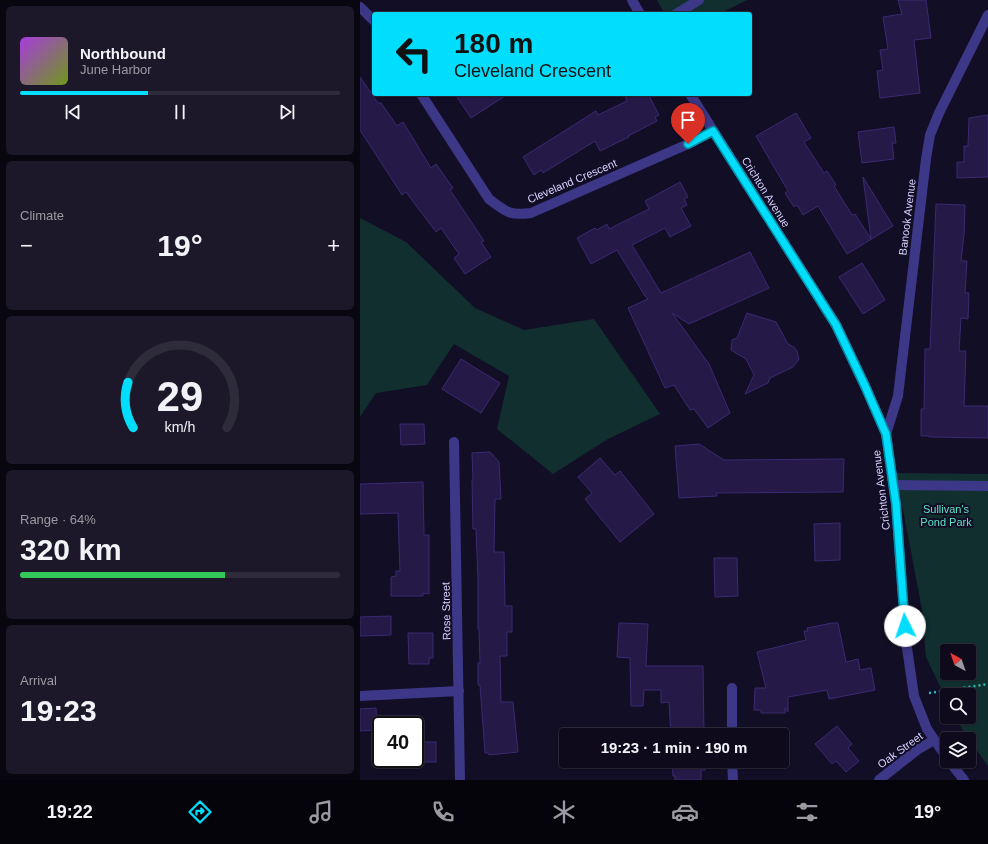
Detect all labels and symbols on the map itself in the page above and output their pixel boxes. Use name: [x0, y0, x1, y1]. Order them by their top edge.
pin: [671, 103, 705, 144]
street label: Crichton Avenue: [740, 155, 792, 229]
street label: Cleveland Crescent: [525, 157, 619, 205]
street label: Banook Avenue: [896, 178, 918, 256]
street label: Crichton Avenue: [870, 449, 892, 531]
park label: Sullivan's Pond Park: [920, 503, 972, 528]
street label: Rose Street: [439, 582, 453, 640]
position arrow: [884, 605, 926, 647]
north arrow: [940, 644, 976, 680]
speed limit sign: 40: [372, 716, 424, 768]
street label: Oak Street: [875, 730, 925, 770]

